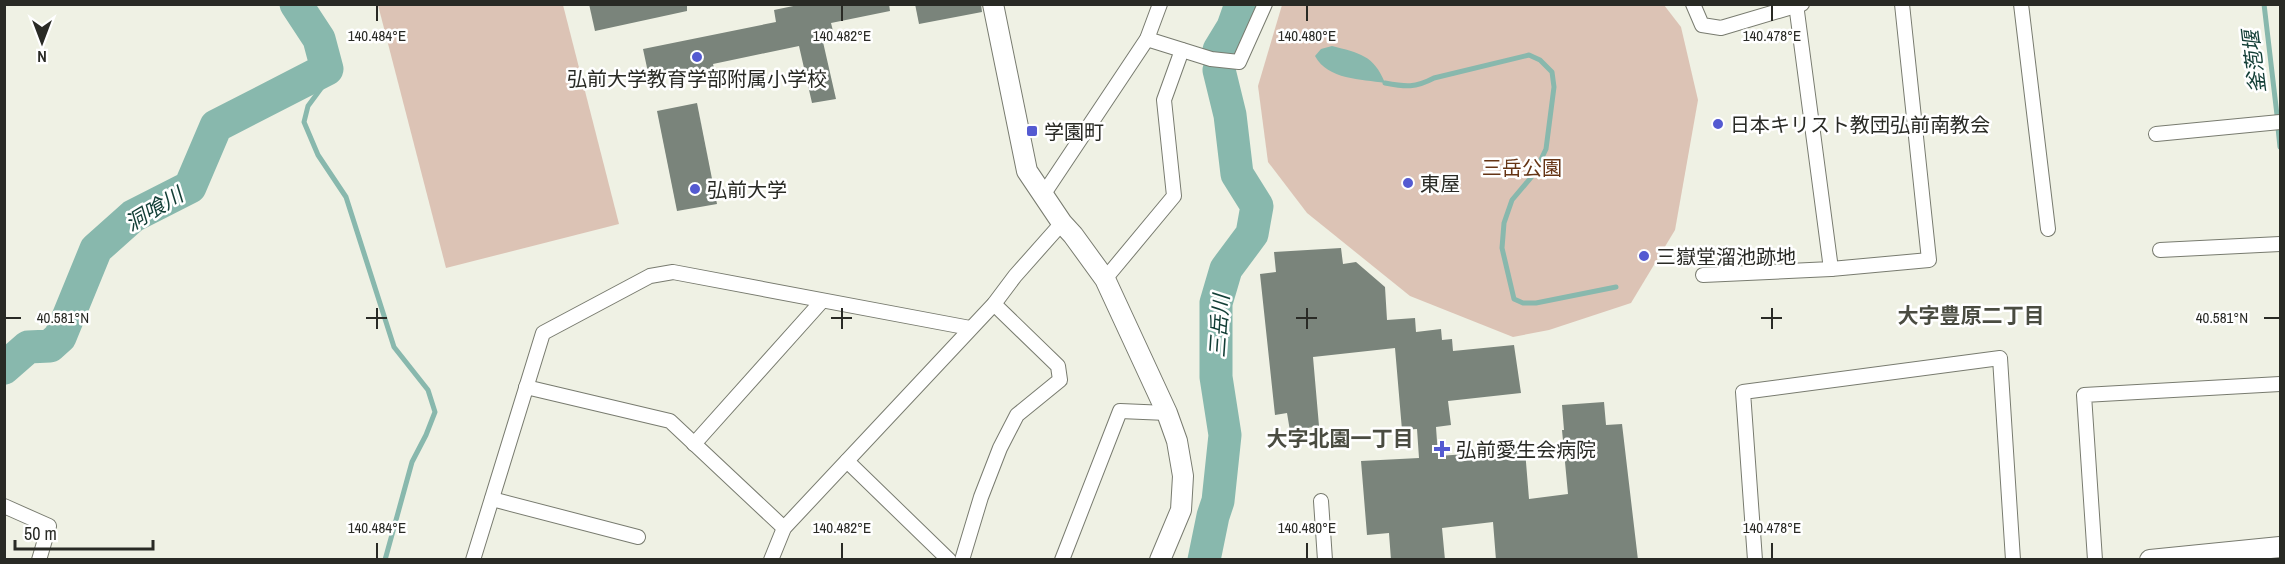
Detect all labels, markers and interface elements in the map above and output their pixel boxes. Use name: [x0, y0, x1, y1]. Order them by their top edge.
north arrow: [12, 12, 72, 72]
text: 140.484°E: [348, 25, 406, 46]
text: 140.482°E: [813, 25, 871, 46]
text: 140.480°E: [1278, 25, 1336, 46]
text: 140.478°E: [1743, 25, 1801, 46]
water label: 釜萢堰: [2235, 25, 2272, 95]
text: N: [37, 46, 47, 68]
marker: 弘前大学教育学部附属小学校: [690, 50, 704, 64]
place label: 弘前大学教育学部附属小学校: [567, 65, 827, 92]
place label: 日本キリスト教団弘前南教会: [1730, 111, 1990, 138]
marker: 日本キリスト教団弘前南教会: [1711, 117, 1725, 131]
place label: 学園町: [1044, 118, 1104, 145]
marker: 学園町: [1025, 124, 1039, 138]
park label: 三岳公園: [1482, 154, 1562, 181]
place label: 東屋: [1420, 170, 1460, 197]
place label: 弘前大学: [707, 176, 787, 203]
marker: 東屋: [1401, 176, 1415, 190]
water label: 洞喰川: [120, 179, 190, 238]
marker: 弘前大学: [688, 182, 702, 196]
place label: 三嶽堂溜池跡地: [1656, 243, 1796, 270]
marker: 三嶽堂溜池跡地: [1637, 249, 1651, 263]
water label: 三岳川: [1202, 292, 1236, 358]
district label: 大字豊原二丁目: [1898, 301, 2045, 330]
text: 40.581°N: [37, 307, 89, 328]
text: 40.581°N: [2196, 307, 2248, 328]
district label: 大字北園一丁目: [1267, 424, 1414, 453]
place label: 弘前愛生会病院: [1456, 436, 1596, 463]
marker: 弘前愛生会病院: [1433, 440, 1451, 458]
scale bar: [15, 513, 153, 551]
text: 140.484°E: [348, 517, 406, 538]
text: 140.482°E: [813, 517, 871, 538]
text: 140.480°E: [1278, 517, 1336, 538]
text: 140.478°E: [1743, 517, 1801, 538]
text: 50 m: [24, 521, 57, 546]

